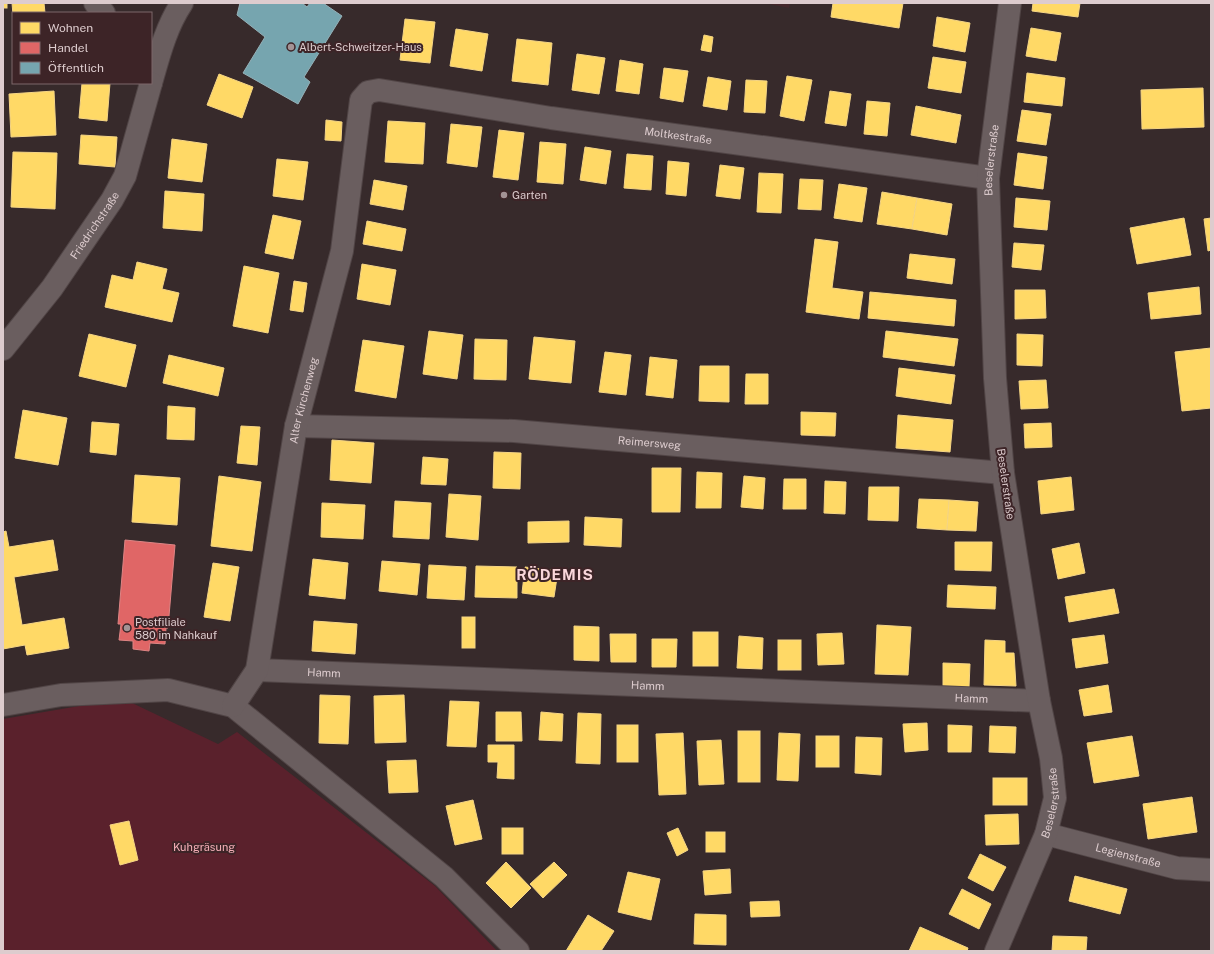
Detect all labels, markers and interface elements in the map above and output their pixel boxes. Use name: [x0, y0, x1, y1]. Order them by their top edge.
legend: [12, 12, 152, 84]
text: Wohnen: [48, 21, 93, 35]
text: Handel: [48, 41, 89, 55]
place label: Albert-Schweitzer-Haus: [299, 41, 422, 53]
marker: Albert-Schweitzer-Haus: [286, 42, 296, 52]
text: Öffentlich: [48, 61, 104, 75]
street label: Beselerstraße: [982, 124, 1001, 196]
street label: Moltkestraße: [644, 125, 713, 146]
place label: Garten: [512, 189, 547, 201]
street label: Friedrichstraße: [68, 190, 121, 261]
marker: Garten: [499, 190, 509, 200]
street label: Alter Kirchenweg: [287, 356, 320, 445]
street label: Reimersweg: [617, 434, 682, 451]
street label: Beselerstraße: [995, 448, 1017, 520]
district label: RÖDEMIS: [516, 566, 594, 583]
place label: Postfiliale 580 im Nahkauf: [135, 616, 218, 641]
marker: Postfiliale 580 im Nahkauf: [122, 623, 132, 633]
street label: Hamm: [307, 666, 341, 679]
street label: Hamm: [631, 679, 665, 692]
street label: Hamm: [954, 692, 988, 705]
street label: Beselerstraße: [1039, 767, 1061, 840]
park label: Kuhgräsung: [173, 841, 235, 853]
street label: Legienstraße: [1094, 841, 1162, 870]

